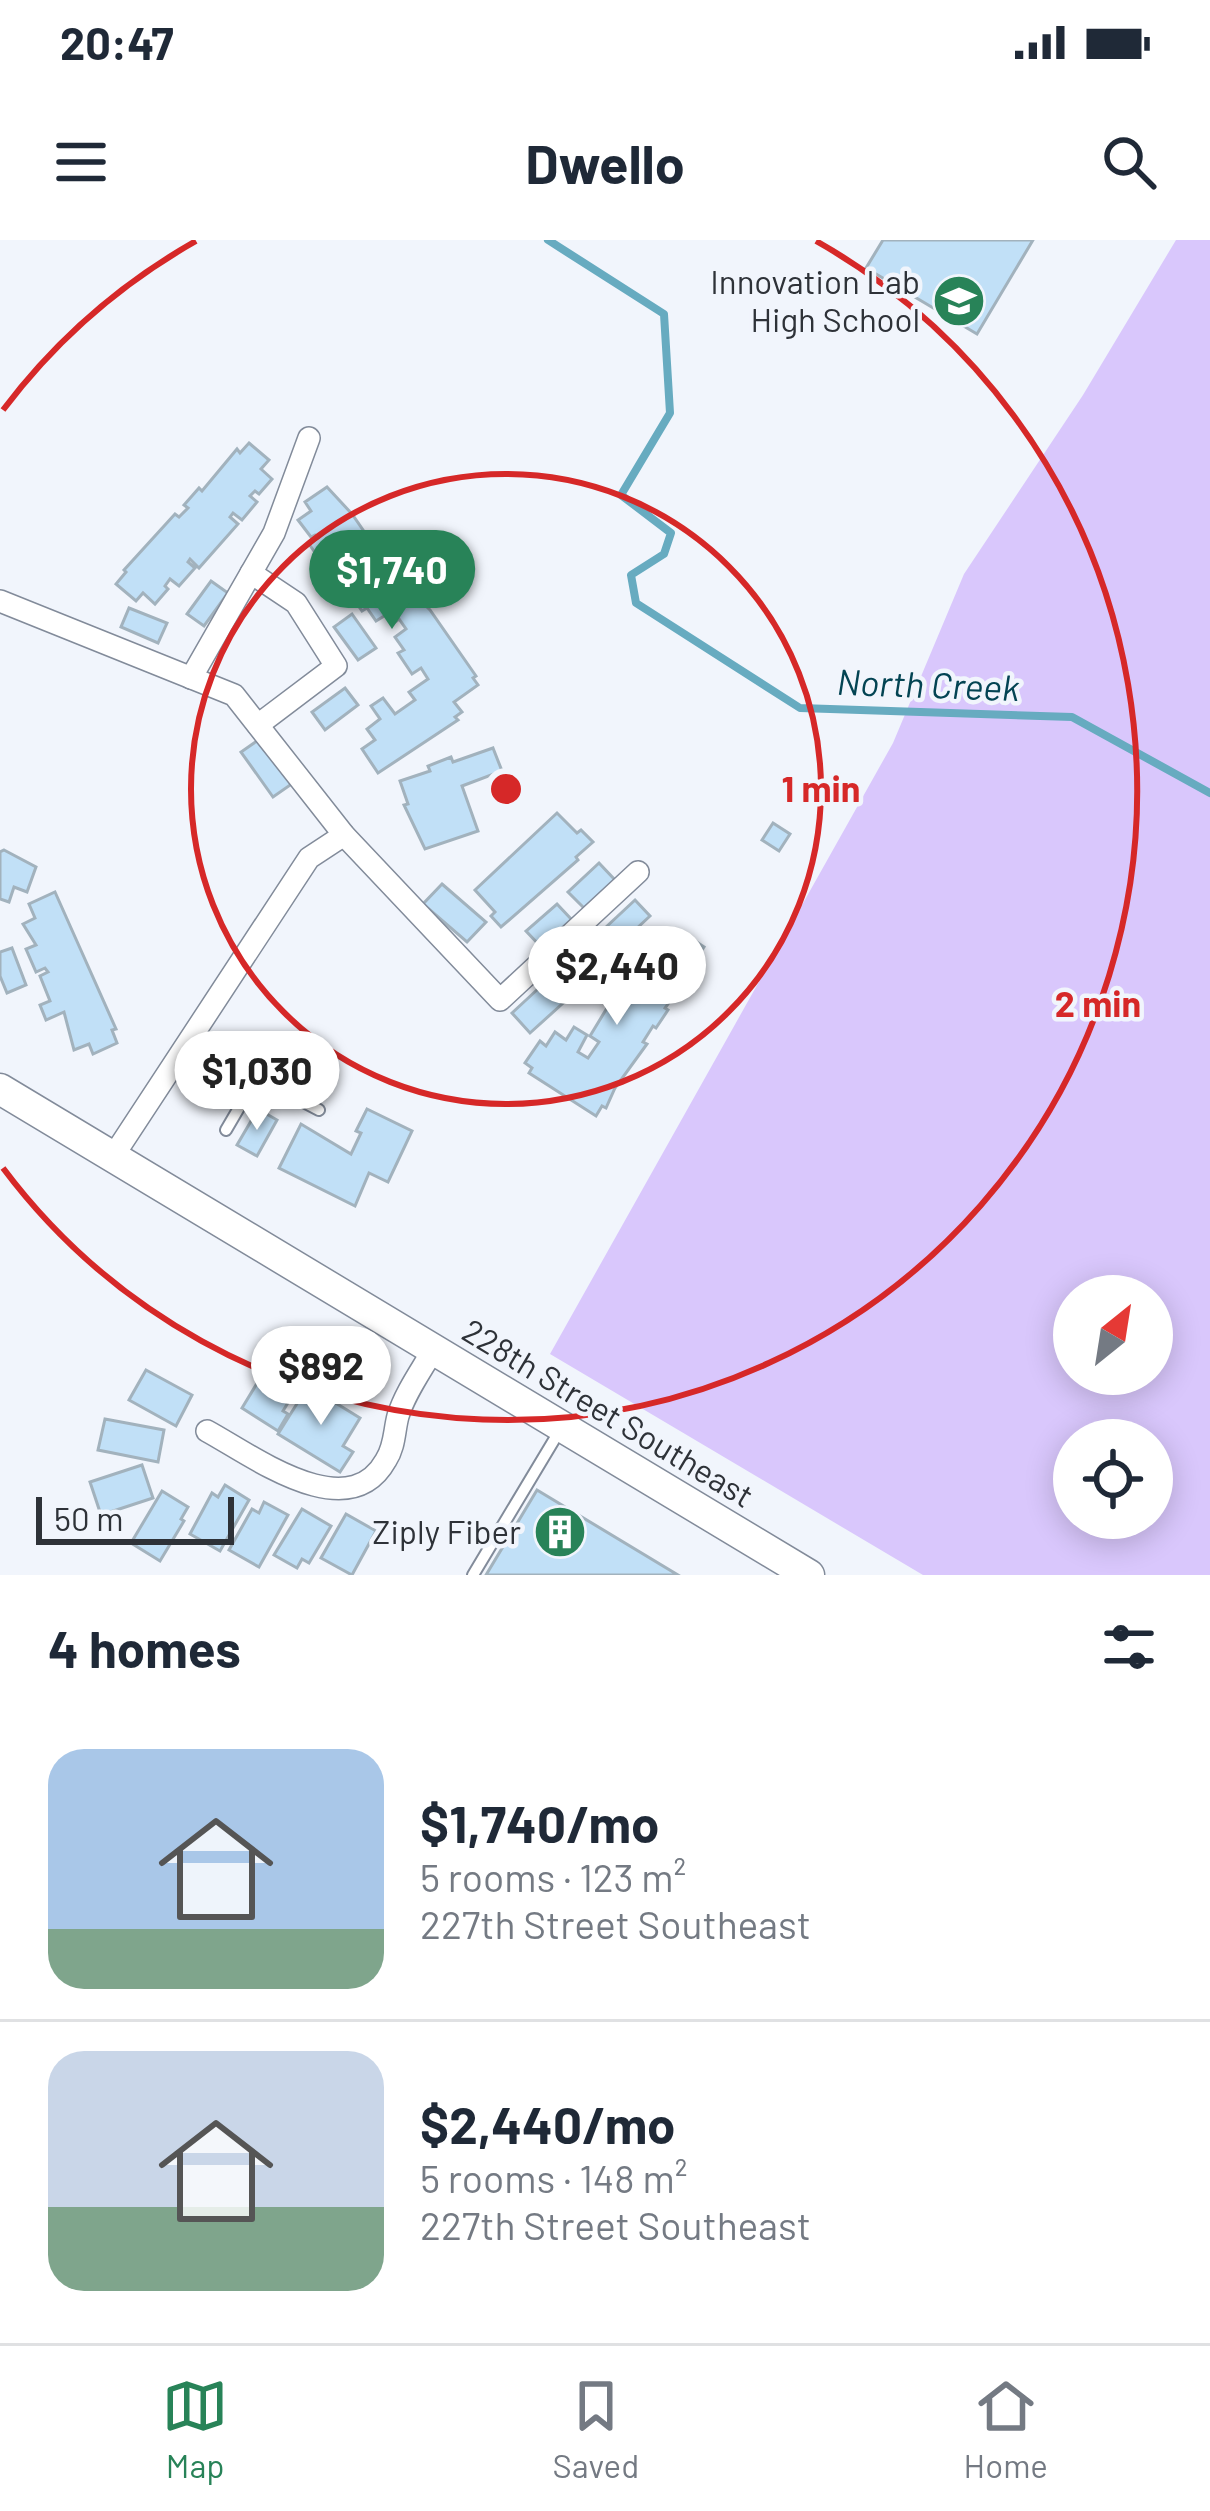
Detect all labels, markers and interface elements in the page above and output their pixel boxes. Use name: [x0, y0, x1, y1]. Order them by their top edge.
text: 20:47: [60, 15, 174, 69]
icon: menu: [48, 129, 114, 195]
icon: search: [1096, 129, 1162, 195]
text: Dwello: [525, 130, 685, 195]
place label: Innovation Lab High School: [710, 261, 920, 339]
school or university icon: Innovation Lab High School: [931, 273, 987, 329]
pin: $1,740: [294, 530, 490, 632]
text: $1,740: [336, 545, 448, 592]
water label: North Creek: [836, 659, 1021, 708]
text: 1 min: [782, 766, 860, 809]
centre of rings: [485, 768, 527, 810]
pin: $2,440: [519, 926, 715, 1028]
text: $2,440: [555, 941, 679, 988]
text: 2 min: [1055, 981, 1141, 1024]
pin: $1,030: [159, 1031, 355, 1133]
text: $1,030: [202, 1046, 312, 1093]
north arrow: [1053, 1275, 1173, 1395]
map controls: [1053, 1275, 1173, 1539]
street label: 228th Street Southeast: [456, 1309, 761, 1515]
pin: $892: [250, 1326, 392, 1428]
text: $892: [278, 1341, 364, 1388]
button: locate: [1053, 1419, 1173, 1539]
scale bar: [36, 1491, 234, 1544]
text: 50 m: [54, 1498, 124, 1538]
building icon: Ziply Fiber: [532, 1504, 588, 1560]
place label: Ziply Fiber: [372, 1511, 521, 1551]
icon: filters: [1096, 1614, 1162, 1680]
text: 4 homes: [48, 1617, 241, 1678]
text: $1,740/mo: [420, 1792, 659, 1853]
icon: home: [144, 1797, 288, 1941]
text: 5 rooms · 123 m²: [420, 1853, 686, 1900]
text: 227th Street Southeast: [420, 1900, 811, 1947]
text: $2,440/mo: [420, 2093, 676, 2154]
icon: home: [144, 2099, 288, 2243]
text: 5 rooms · 148 m²: [420, 2154, 687, 2201]
text: 227th Street Southeast: [420, 2201, 811, 2248]
tab: Map: [162, 2373, 228, 2485]
tab: Saved: [553, 2373, 639, 2485]
tab: Home: [964, 2373, 1048, 2485]

